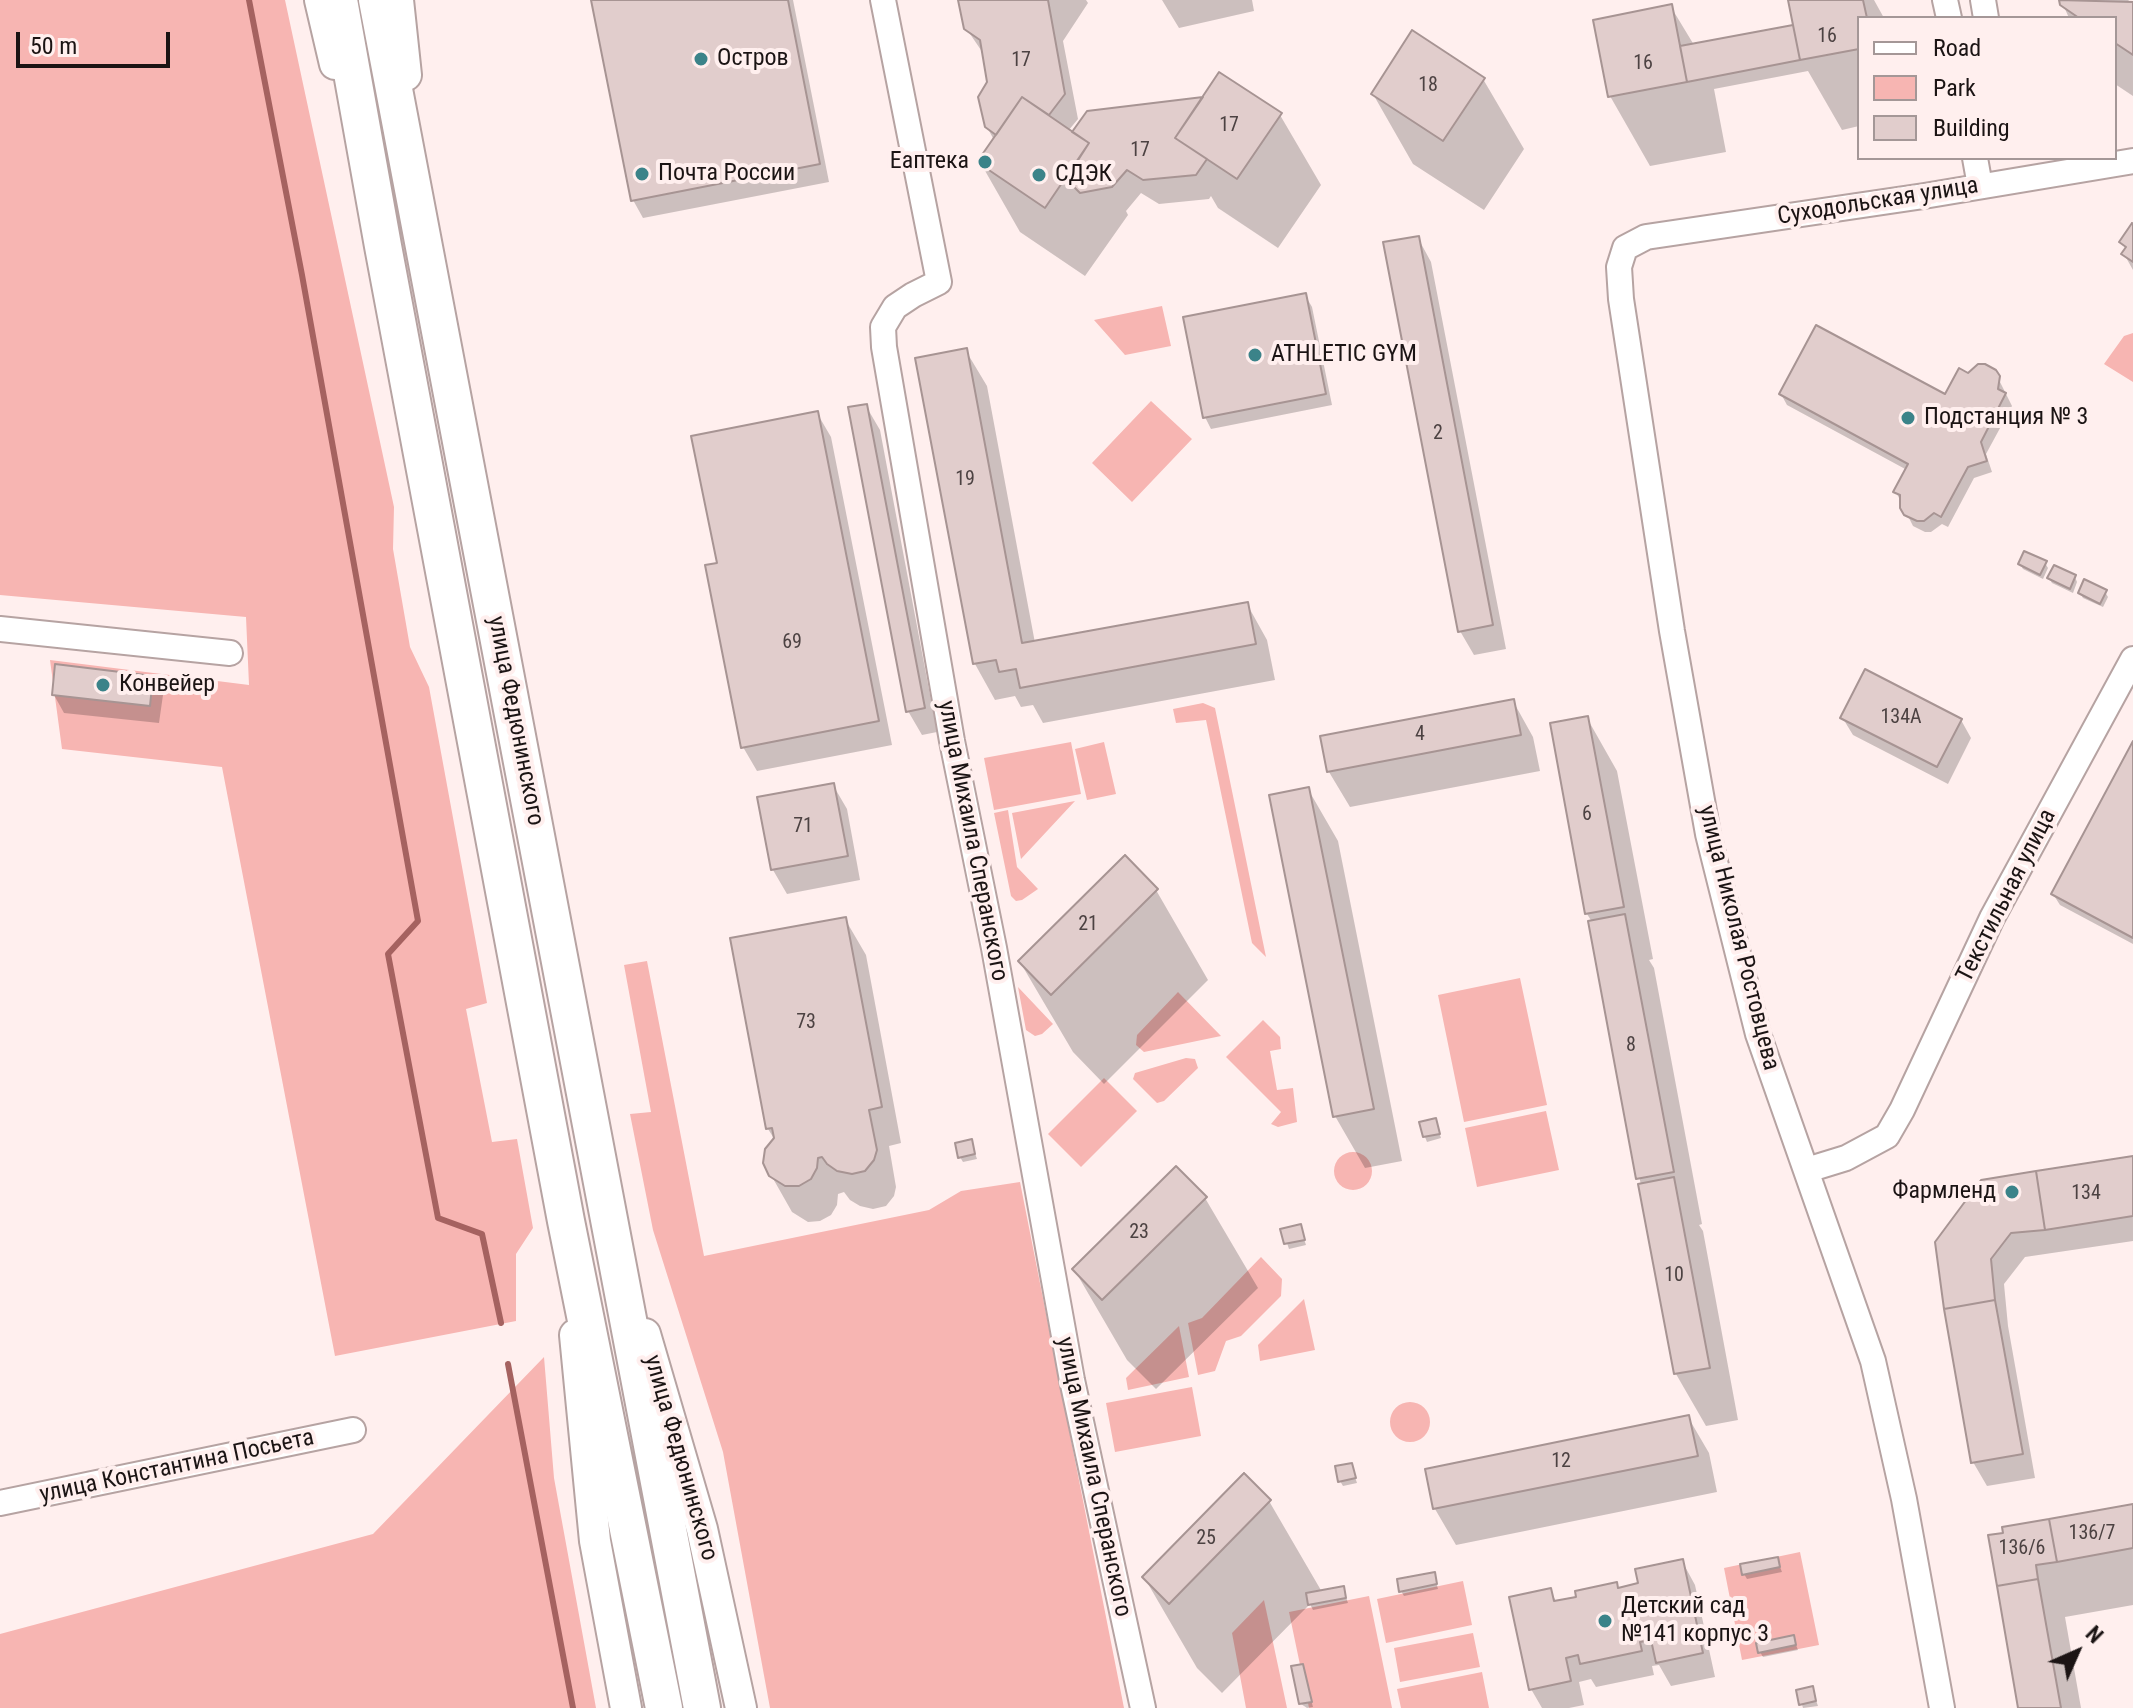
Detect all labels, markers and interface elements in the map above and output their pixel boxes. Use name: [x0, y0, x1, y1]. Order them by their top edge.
scale bar: [20, 16, 174, 66]
legend: [1857, 16, 2117, 160]
house number: 16: [1817, 25, 1837, 49]
text: 50 m: [30, 32, 77, 60]
text: Road: [1933, 34, 1981, 62]
place label: Остров: [717, 45, 789, 73]
house number: 17: [1011, 49, 1031, 73]
marker: Остров: [692, 50, 710, 68]
house number: 16: [1633, 52, 1653, 76]
house number: 18: [1418, 74, 1438, 98]
text: Park: [1933, 74, 1976, 102]
house number: 17: [1219, 114, 1239, 138]
text: Building: [1933, 114, 2010, 142]
house number: 17: [1130, 139, 1150, 163]
place label: Еаптека: [890, 148, 969, 176]
marker: Еаптека: [976, 153, 994, 171]
place label: Почта России: [658, 160, 795, 188]
place label: СДЭК: [1055, 161, 1112, 189]
marker: Почта России: [633, 165, 651, 183]
marker: СДЭК: [1030, 166, 1048, 184]
street label: Суходольская улица: [1776, 172, 1980, 232]
place label: ATHLETIC GYM: [1271, 341, 1417, 369]
marker: ATHLETIC GYM: [1246, 346, 1264, 364]
place label: Подстанция № 3: [1924, 404, 2088, 432]
marker: Подстанция № 3: [1899, 409, 1917, 427]
house number: 2: [1433, 422, 1443, 446]
house number: 19: [955, 468, 975, 492]
street label: улица Федюнинского: [481, 614, 549, 828]
house number: 69: [782, 631, 802, 655]
place label: Конвейер: [119, 671, 215, 699]
marker: Конвейер: [94, 676, 112, 694]
street label: улица Михаила Сперанского: [931, 698, 1013, 984]
house number: 134А: [1880, 706, 1922, 730]
house number: 4: [1415, 723, 1425, 747]
street label: улица Николая Ростовцева: [1691, 802, 1785, 1074]
house number: 6: [1582, 803, 1592, 827]
street label: Текстильная улица: [1951, 805, 2063, 987]
house number: 71: [793, 815, 813, 839]
house number: 21: [1078, 913, 1098, 937]
house number: 73: [796, 1011, 816, 1035]
house number: 8: [1626, 1034, 1636, 1058]
place label: Фармленд: [1892, 1178, 1996, 1206]
house number: 134: [2071, 1182, 2101, 1206]
marker: Фармленд: [2003, 1183, 2021, 1201]
house number: 23: [1129, 1221, 1149, 1245]
house number: 10: [1664, 1264, 1684, 1288]
street label: улица Михаила Сперанского: [1049, 1335, 1137, 1619]
street label: улица Федюнинского: [637, 1352, 723, 1564]
street label: улица Константина Посьета: [37, 1424, 317, 1510]
house number: 12: [1551, 1450, 1571, 1474]
house number: 136/7: [2069, 1522, 2115, 1546]
house number: 25: [1196, 1527, 1216, 1551]
house number: 136/6: [1999, 1537, 2045, 1561]
place label: Детский сад №141 корпус 3: [1621, 1593, 1769, 1649]
marker: Детский сад №141 корпус 3: [1596, 1612, 1614, 1630]
north arrow: [2037, 1612, 2117, 1692]
text: N: [2081, 1621, 2108, 1648]

